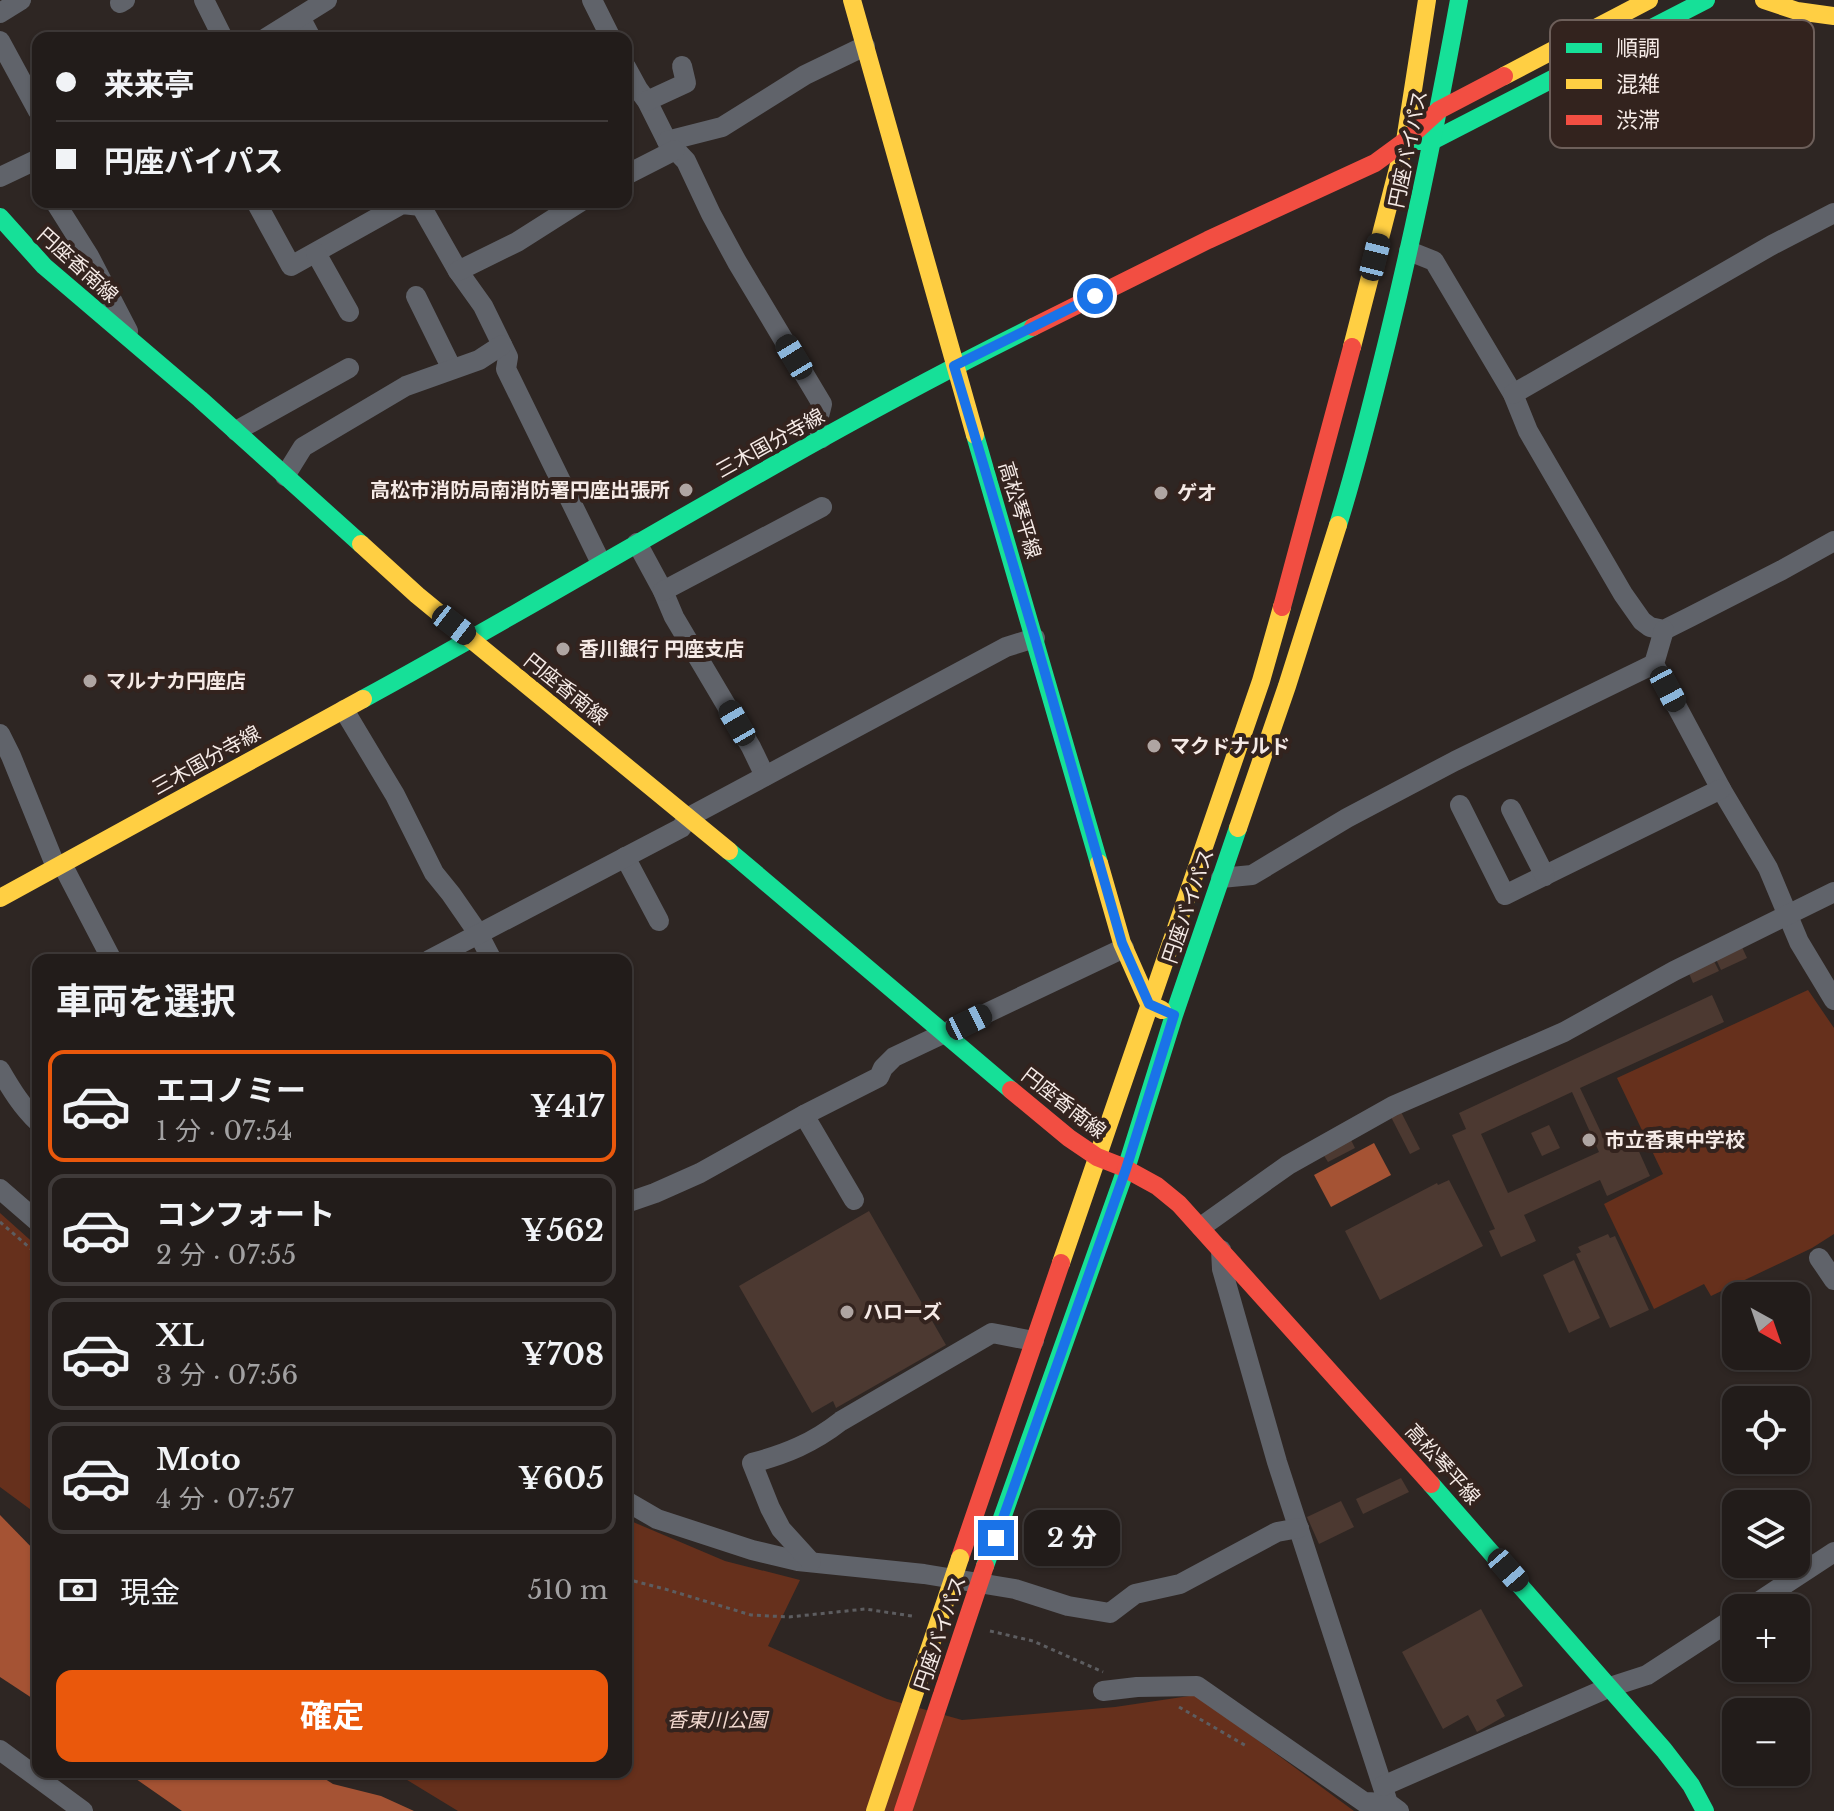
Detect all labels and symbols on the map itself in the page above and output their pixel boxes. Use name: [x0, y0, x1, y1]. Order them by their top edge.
legend: [1550, 20, 1814, 148]
text: 順調: [1616, 35, 1660, 62]
text: 混雑: [1616, 71, 1660, 98]
street label: 円座バイパス: [1384, 88, 1432, 210]
text: 渋滞: [1616, 107, 1660, 134]
street label: 円座香南線: [33, 223, 123, 307]
car: [1358, 231, 1392, 283]
route start: [1077, 278, 1113, 314]
car: [771, 330, 817, 384]
street label: 三木国分寺線: [712, 403, 828, 483]
street label: 高松琴平線: [994, 459, 1046, 561]
place label: 高松市消防局南消防署円座出張所: [370, 478, 670, 502]
marker: 高松市消防局南消防署円座出張所: [677, 481, 695, 499]
place label: ゲオ: [1177, 481, 1217, 505]
marker: ゲオ: [1152, 484, 1170, 502]
car: [428, 601, 480, 649]
place label: 香川銀行 円座支店: [579, 637, 744, 661]
marker: 香川銀行 円座支店: [554, 640, 572, 658]
street label: 円座香南線: [520, 648, 612, 730]
car: [1646, 662, 1690, 716]
place label: マルナカ円座店: [106, 669, 246, 693]
marker: マルナカ円座店: [81, 672, 99, 690]
car: [715, 696, 759, 750]
street label: 三木国分寺線: [148, 720, 264, 800]
place label: マクドナルド: [1170, 734, 1290, 758]
marker: マクドナルド: [1145, 737, 1163, 755]
street label: 円座バイパス: [1157, 846, 1219, 966]
car: [942, 1001, 996, 1043]
street label: 円座香南線: [1017, 1063, 1111, 1143]
place label: 市立香東中学校: [1605, 1128, 1745, 1152]
marker: 市立香東中学校: [1580, 1131, 1598, 1149]
north arrow: [1722, 1282, 1810, 1370]
place label: ハローズ: [863, 1300, 942, 1324]
marker: ハローズ: [838, 1303, 856, 1321]
street label: 高松琴平線: [1401, 1419, 1485, 1509]
callout: 2 分: [1024, 1510, 1120, 1566]
route end: [978, 1520, 1014, 1556]
car: [1483, 1544, 1533, 1596]
street label: 円座バイパス: [909, 1573, 971, 1693]
park label: 香東川公園: [667, 1708, 770, 1732]

